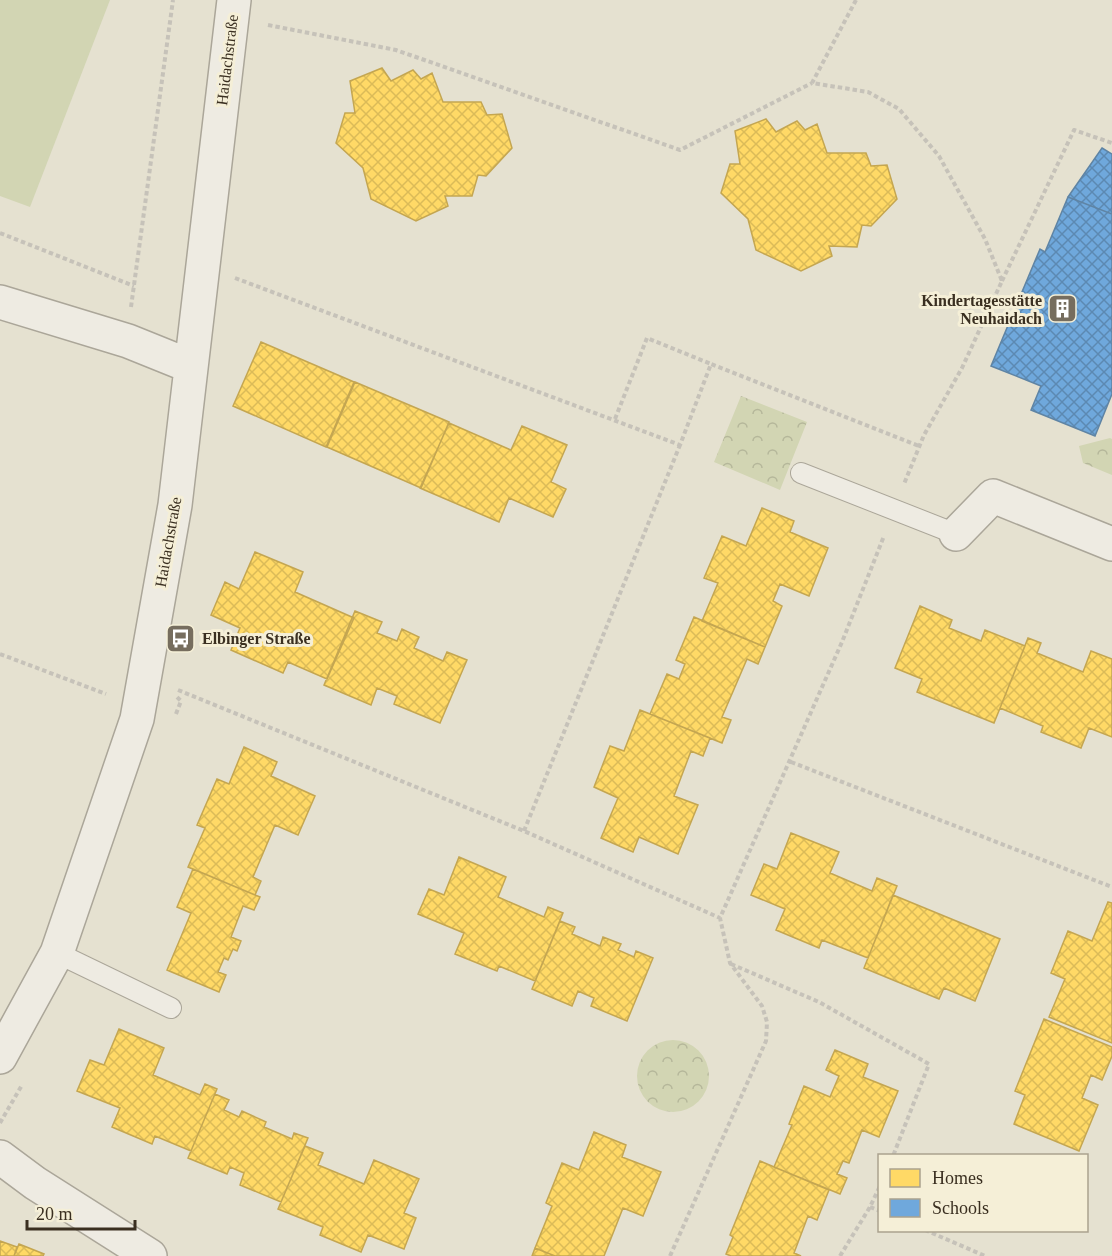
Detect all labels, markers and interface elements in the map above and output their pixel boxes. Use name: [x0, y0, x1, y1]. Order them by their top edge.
street label: Haidachstraße: [213, 14, 241, 106]
place label: Kindertagesstätte Neuhaidach: [921, 292, 1042, 327]
building icon: Kindertagesstätte Neuhaidach: [1047, 293, 1079, 325]
street label: Haidachstraße: [152, 495, 184, 589]
bus stop icon: Elbinger Straße: [165, 622, 197, 654]
place label: Elbinger Straße: [202, 630, 311, 648]
legend: [878, 1154, 1088, 1232]
text: Homes: [932, 1168, 983, 1188]
scale bar: [27, 1193, 135, 1231]
text: Schools: [932, 1198, 989, 1218]
text: 20 m: [36, 1204, 73, 1224]

